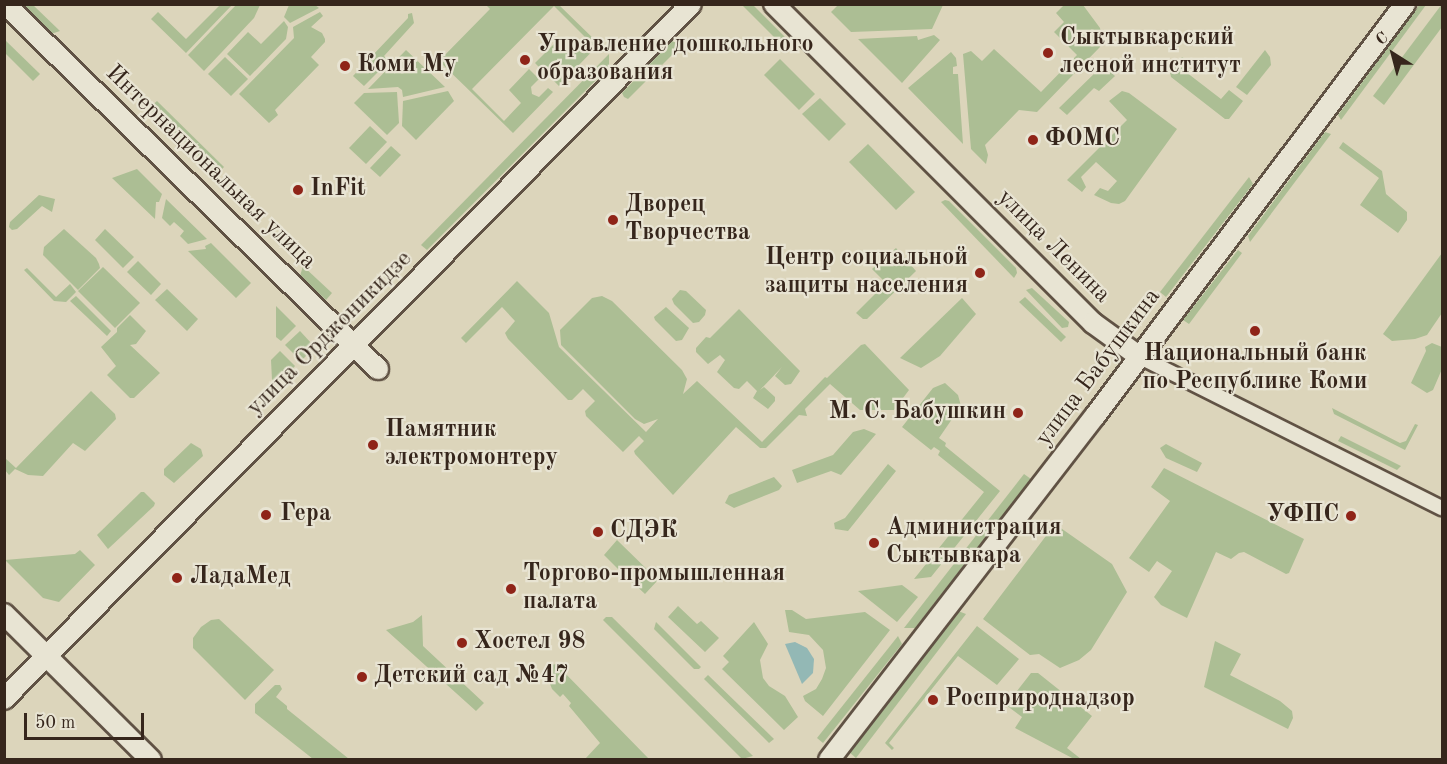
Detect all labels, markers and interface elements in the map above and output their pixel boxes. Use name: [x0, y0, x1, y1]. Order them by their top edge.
north arrow: [1363, 24, 1423, 84]
place label: Сыктывкарский лесной институт: [1060, 25, 1241, 81]
text: С: [1373, 30, 1391, 49]
place label: Управление дошкольного образования: [537, 32, 814, 88]
marker: Сыктывкарский лесной институт: [1041, 46, 1055, 60]
place label: Коми Му: [357, 52, 457, 80]
marker: Управление дошкольного образования: [518, 53, 532, 67]
marker: Коми Му: [338, 59, 352, 73]
street label: Интернациональная улица: [99, 60, 321, 276]
place label: ФОМС: [1045, 126, 1120, 154]
marker: ФОМС: [1026, 133, 1040, 147]
place label: InFit: [310, 176, 366, 204]
marker: InFit: [291, 183, 305, 197]
street label: улица Ленина: [990, 184, 1116, 310]
place label: Дворец Творчества: [625, 192, 750, 248]
marker: Дворец Творчества: [606, 213, 620, 227]
street label: улица Орджоникидзе: [241, 245, 419, 423]
place label: Центр социальной защиты населения: [765, 245, 968, 301]
marker: Центр социальной защиты населения: [973, 266, 987, 280]
street label: улица Бабушкина: [1030, 284, 1168, 452]
marker: Национальный банк по Республике Коми: [1248, 324, 1262, 338]
place label: Национальный банк по Республике Коми: [1143, 341, 1367, 397]
place label: М. С. Бабушкин: [829, 399, 1006, 427]
marker: М. С. Бабушкин: [1011, 406, 1025, 420]
place label: Памятник электромонтеру: [385, 417, 558, 473]
marker: Памятник электромонтеру: [366, 438, 380, 452]
place label: Гера: [280, 501, 331, 529]
place label: УФПС: [1267, 502, 1339, 530]
marker: Гера: [257, 506, 275, 524]
marker: УФПС: [1344, 509, 1358, 523]
place label: Администрация Сыктывкара: [886, 515, 1062, 571]
place label: СДЭК: [610, 518, 677, 546]
marker: СДЭК: [591, 525, 605, 539]
marker: Администрация Сыктывкара: [867, 536, 881, 550]
place label: Торгово-промышленная палата: [523, 561, 785, 617]
place label: ЛадаМед: [190, 564, 291, 592]
marker: ЛадаМед: [168, 569, 186, 587]
marker: Торгово-промышленная палата: [504, 582, 518, 596]
place label: Хостел 98: [474, 629, 585, 657]
marker: Хостел 98: [455, 636, 469, 650]
place label: Детский сад №47: [374, 663, 569, 691]
marker: Детский сад №47: [355, 670, 369, 684]
place label: Росприроднадзор: [945, 686, 1135, 714]
marker: Росприроднадзор: [926, 693, 940, 707]
scale bar: [27, 701, 147, 739]
text: 50 m: [35, 714, 75, 732]

